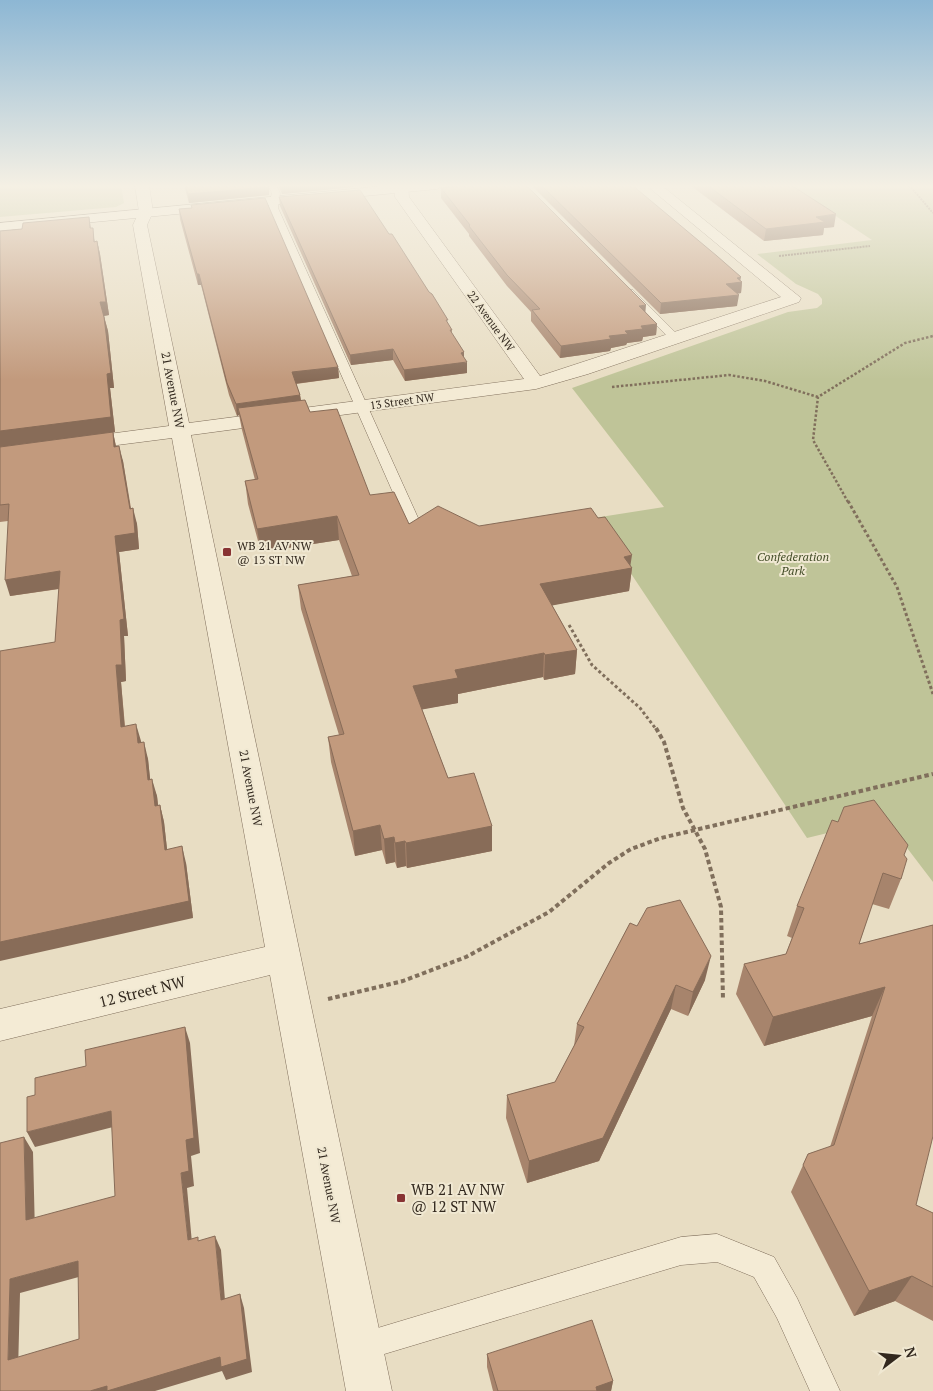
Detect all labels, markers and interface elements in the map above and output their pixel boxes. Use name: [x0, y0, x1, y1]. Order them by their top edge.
street label: 22 Avenue NW: [464, 288, 518, 355]
street label: 21 Avenue NW: [158, 350, 188, 430]
street label: 13 Street NW: [369, 389, 436, 412]
place label: WB 21 AV NW @ 13 ST NW: [237, 538, 313, 567]
marker: WB 21 AV NW @ 13 ST NW: [221, 546, 233, 558]
park label: Confederation Park: [757, 549, 829, 578]
street label: 21 Avenue NW: [236, 748, 266, 828]
street label: 12 Street NW: [97, 970, 188, 1011]
street label: 21 Avenue NW: [314, 1145, 344, 1225]
place label: WB 21 AV NW @ 12 ST NW: [411, 1179, 505, 1216]
marker: WB 21 AV NW @ 12 ST NW: [395, 1192, 407, 1204]
north arrow: [873, 1331, 923, 1381]
text: N: [900, 1345, 922, 1360]

